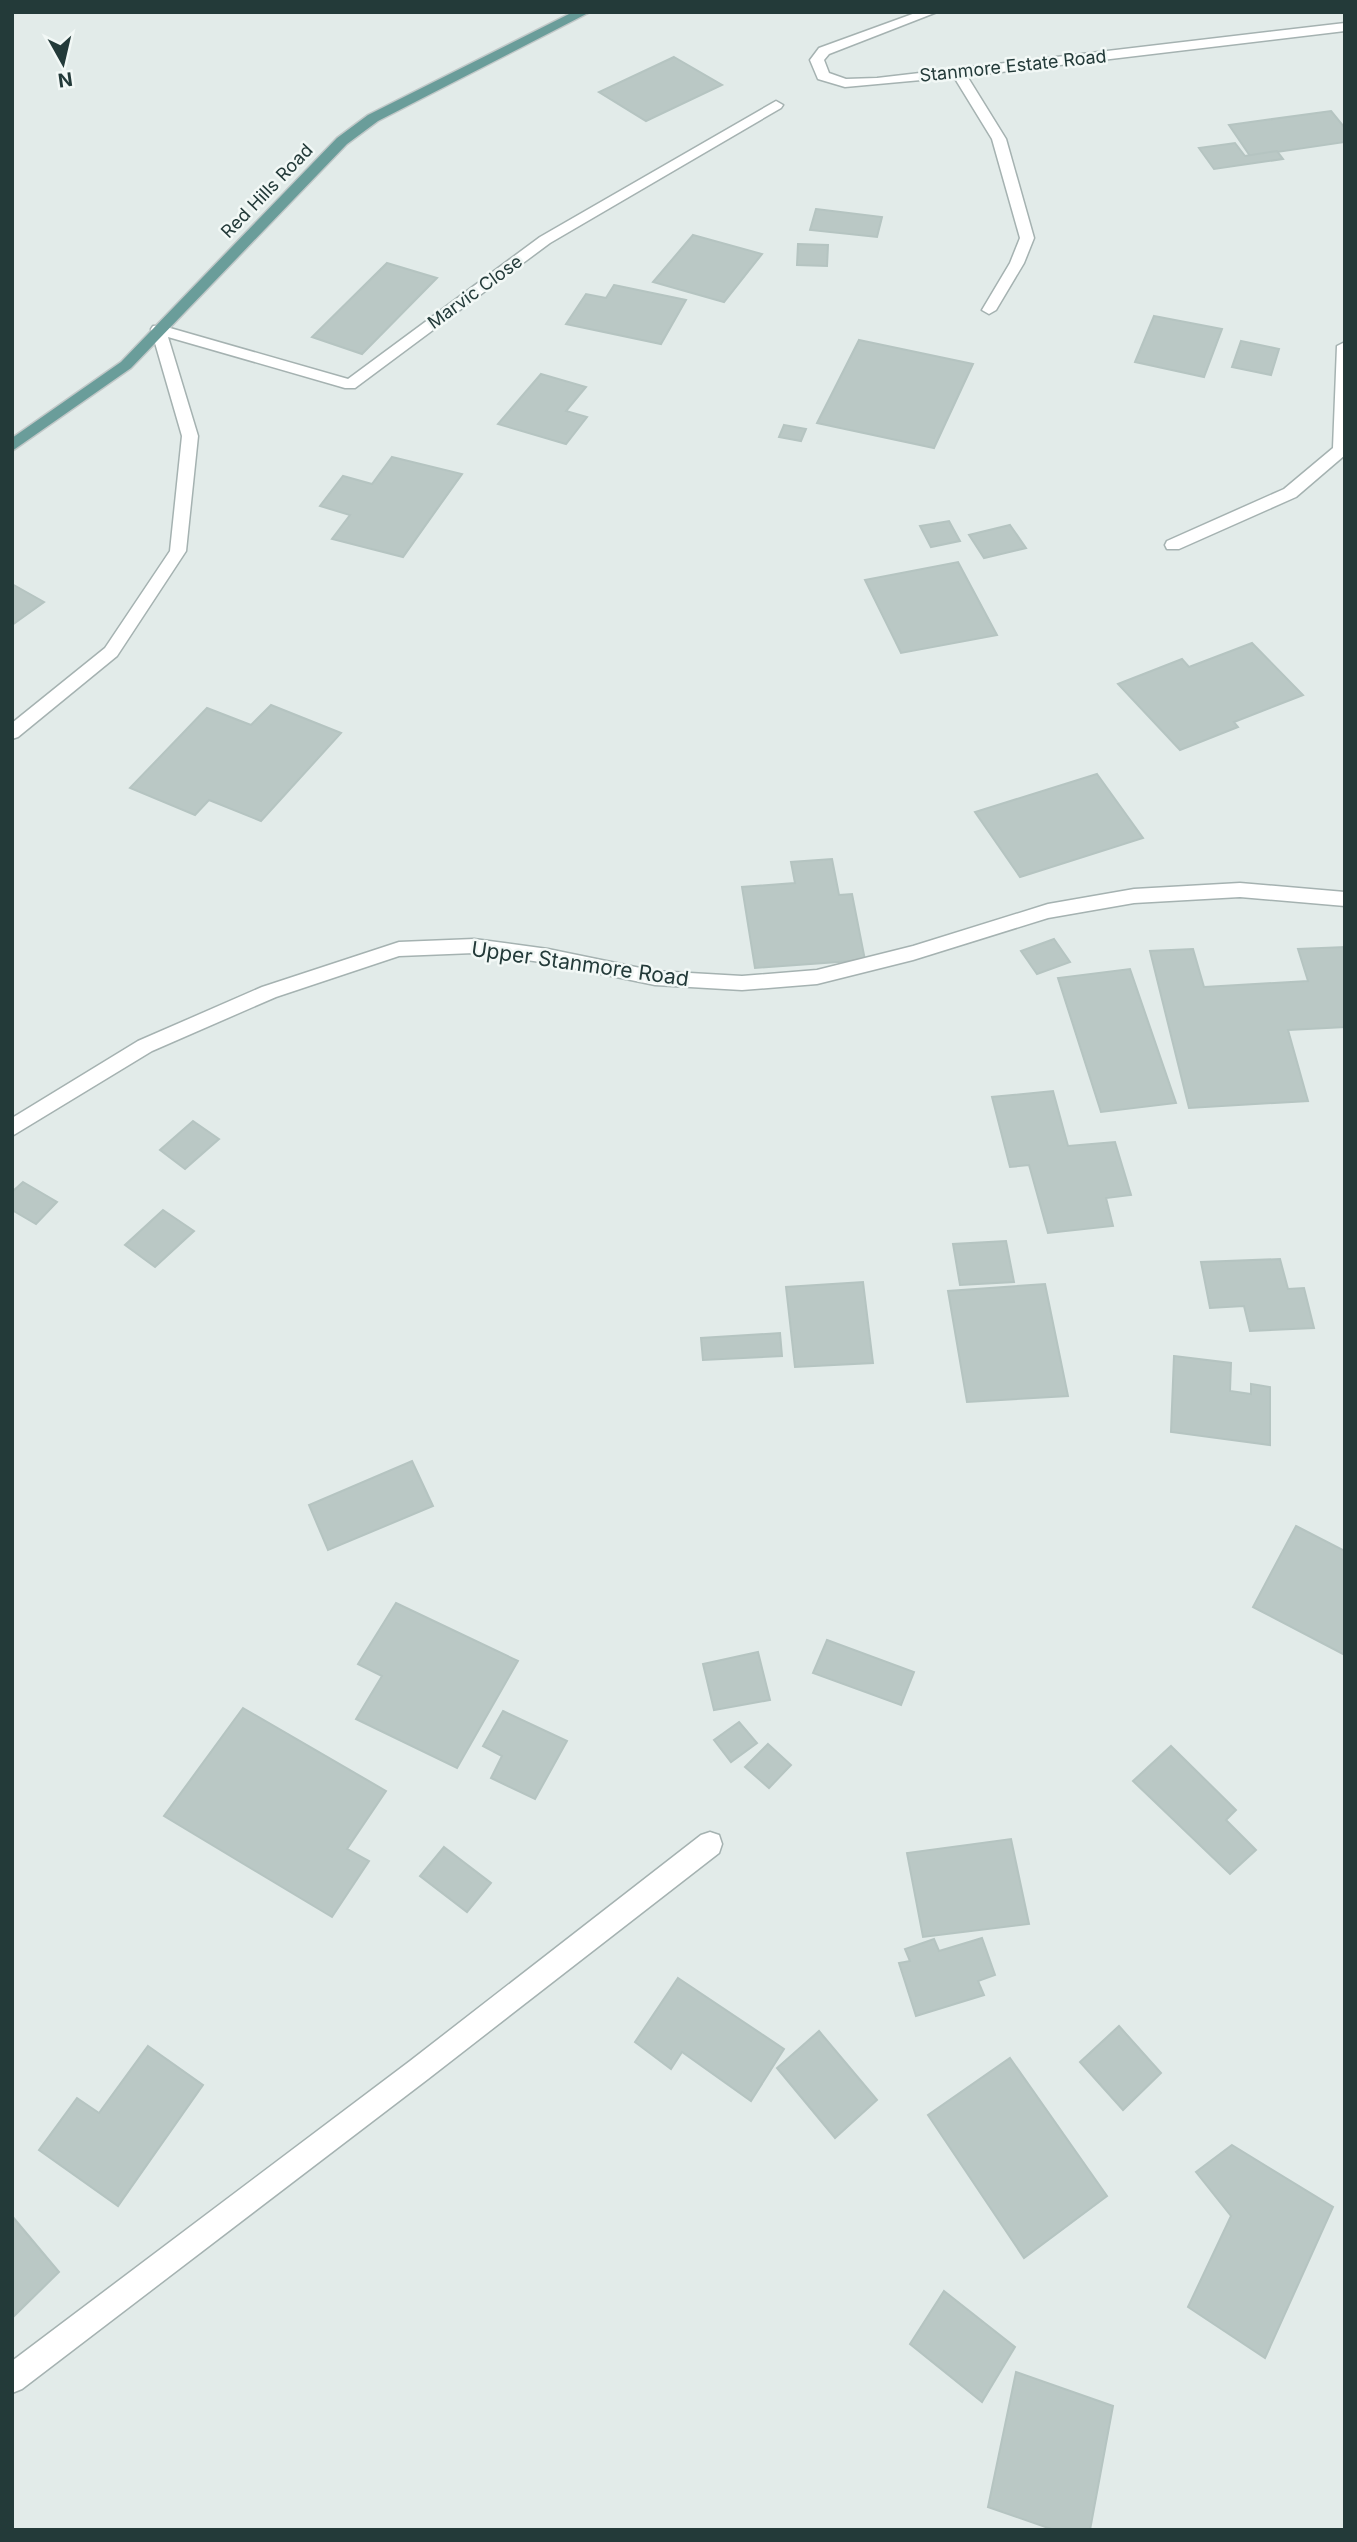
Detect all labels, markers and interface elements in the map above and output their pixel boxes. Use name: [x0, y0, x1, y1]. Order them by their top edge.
north arrow: [28, 28, 98, 98]
street label: Stanmore Estate Road: [918, 45, 1108, 86]
text: N: [57, 67, 74, 92]
street label: Red Hills Road: [217, 139, 317, 242]
street label: Marvic Close: [423, 250, 526, 333]
street label: Upper Stanmore Road: [470, 936, 690, 991]

